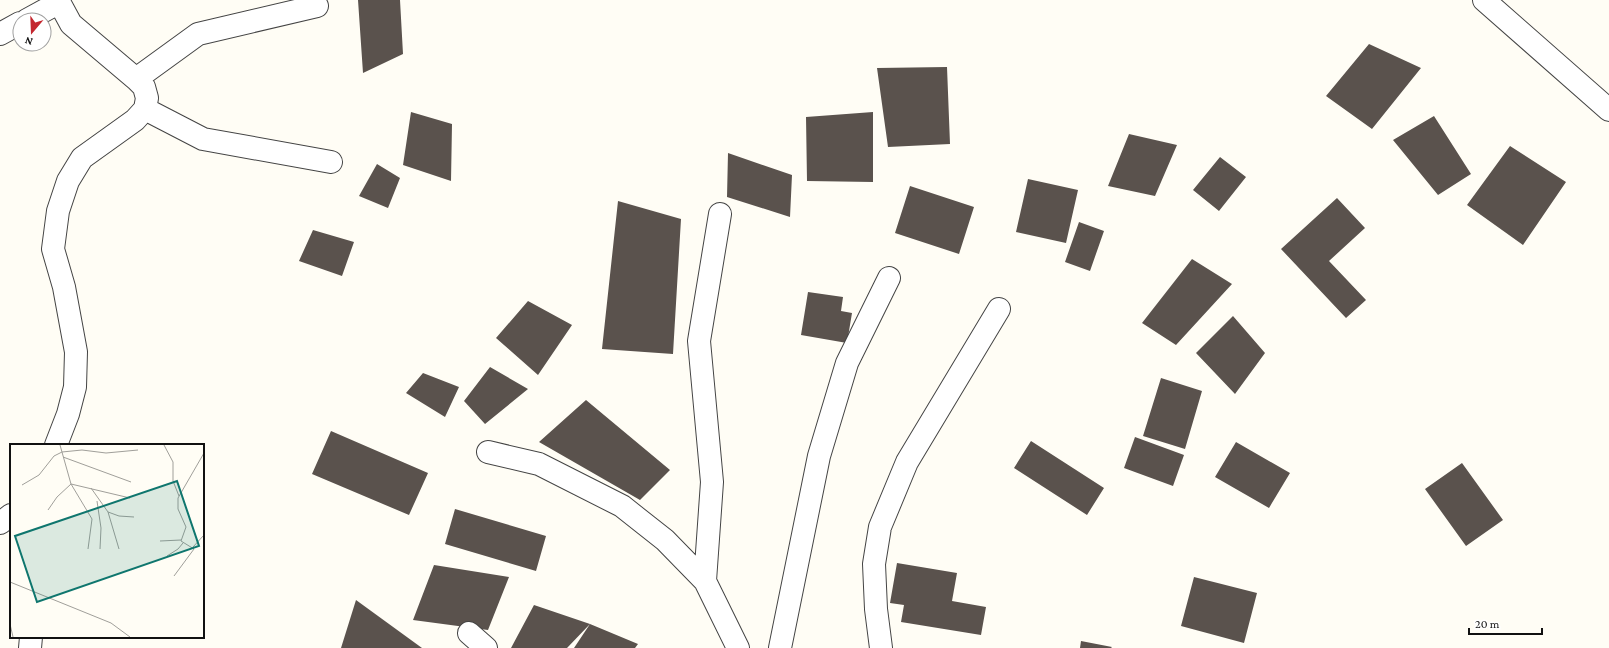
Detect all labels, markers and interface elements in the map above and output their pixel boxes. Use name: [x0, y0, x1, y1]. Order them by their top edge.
north arrow: [12, 12, 52, 52]
text: N: [23, 34, 34, 48]
inset map: [10, 444, 204, 638]
scale bar: [1469, 610, 1542, 636]
text: 20 m: [1475, 617, 1500, 631]

